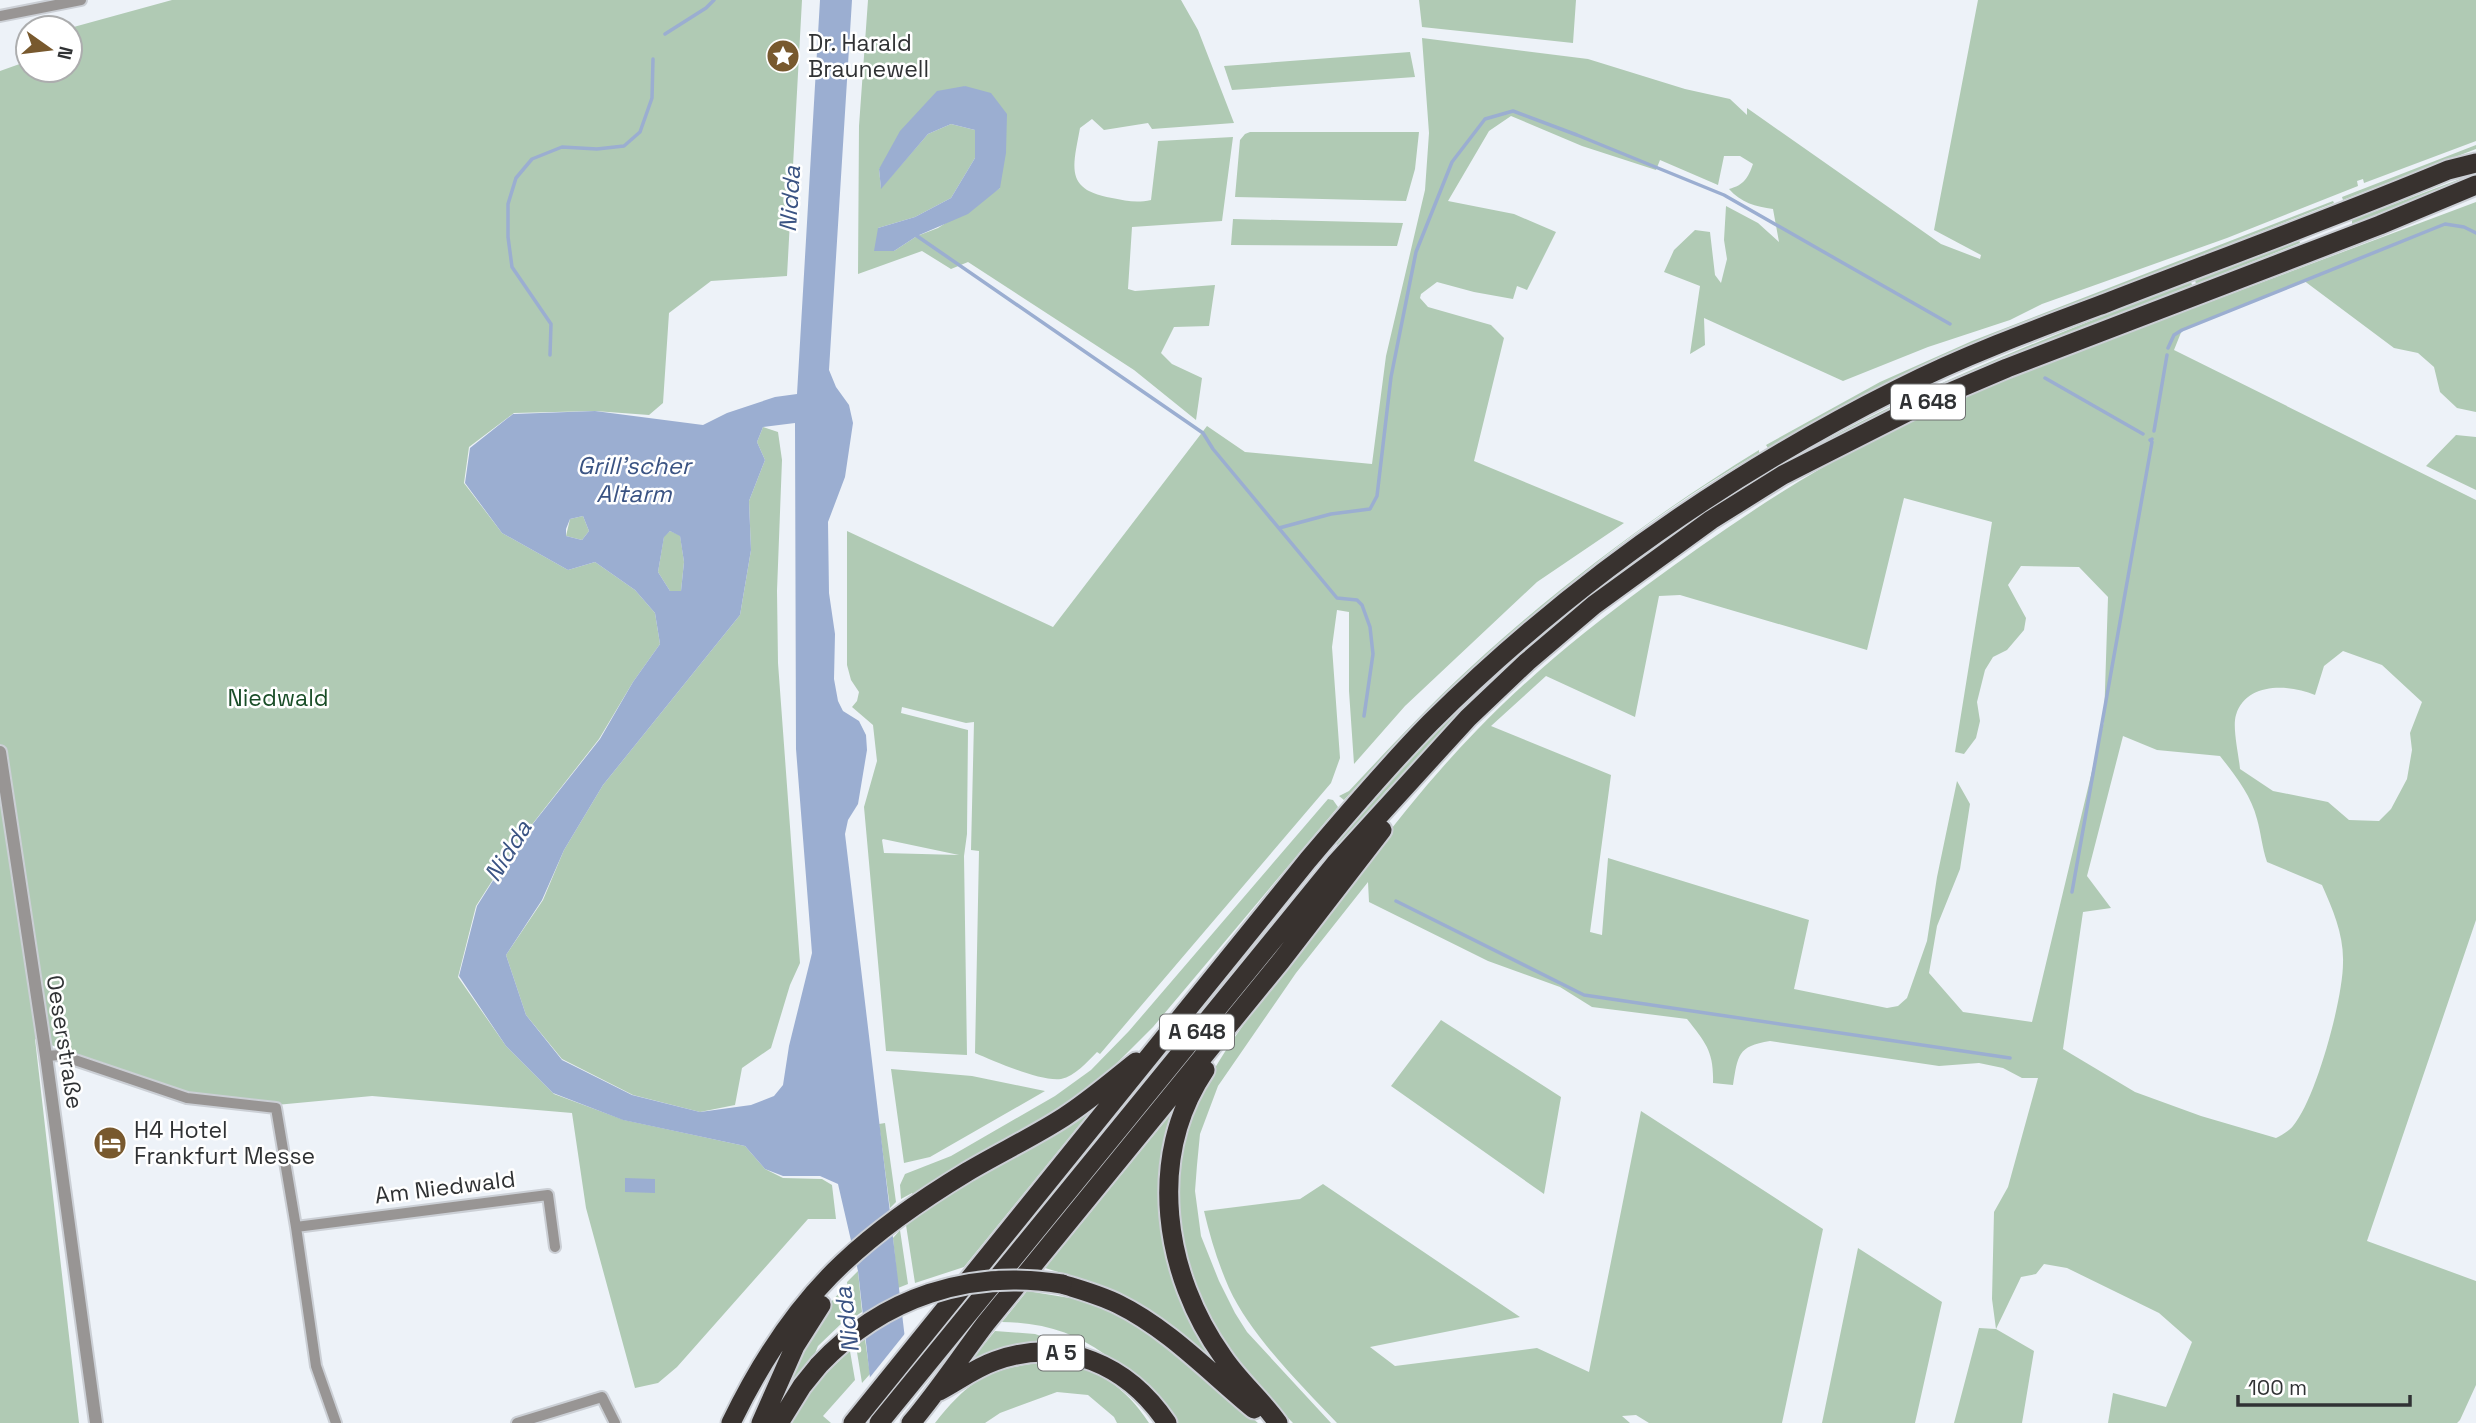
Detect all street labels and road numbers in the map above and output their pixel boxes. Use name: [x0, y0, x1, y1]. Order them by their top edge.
road number: A 648: [1891, 384, 1965, 420]
street label: Oeserstraße: [40, 973, 90, 1111]
road number: A 648: [1160, 1014, 1234, 1050]
street label: Am Niedwald: [373, 1163, 517, 1211]
road number: A 5: [1038, 1336, 1084, 1370]

